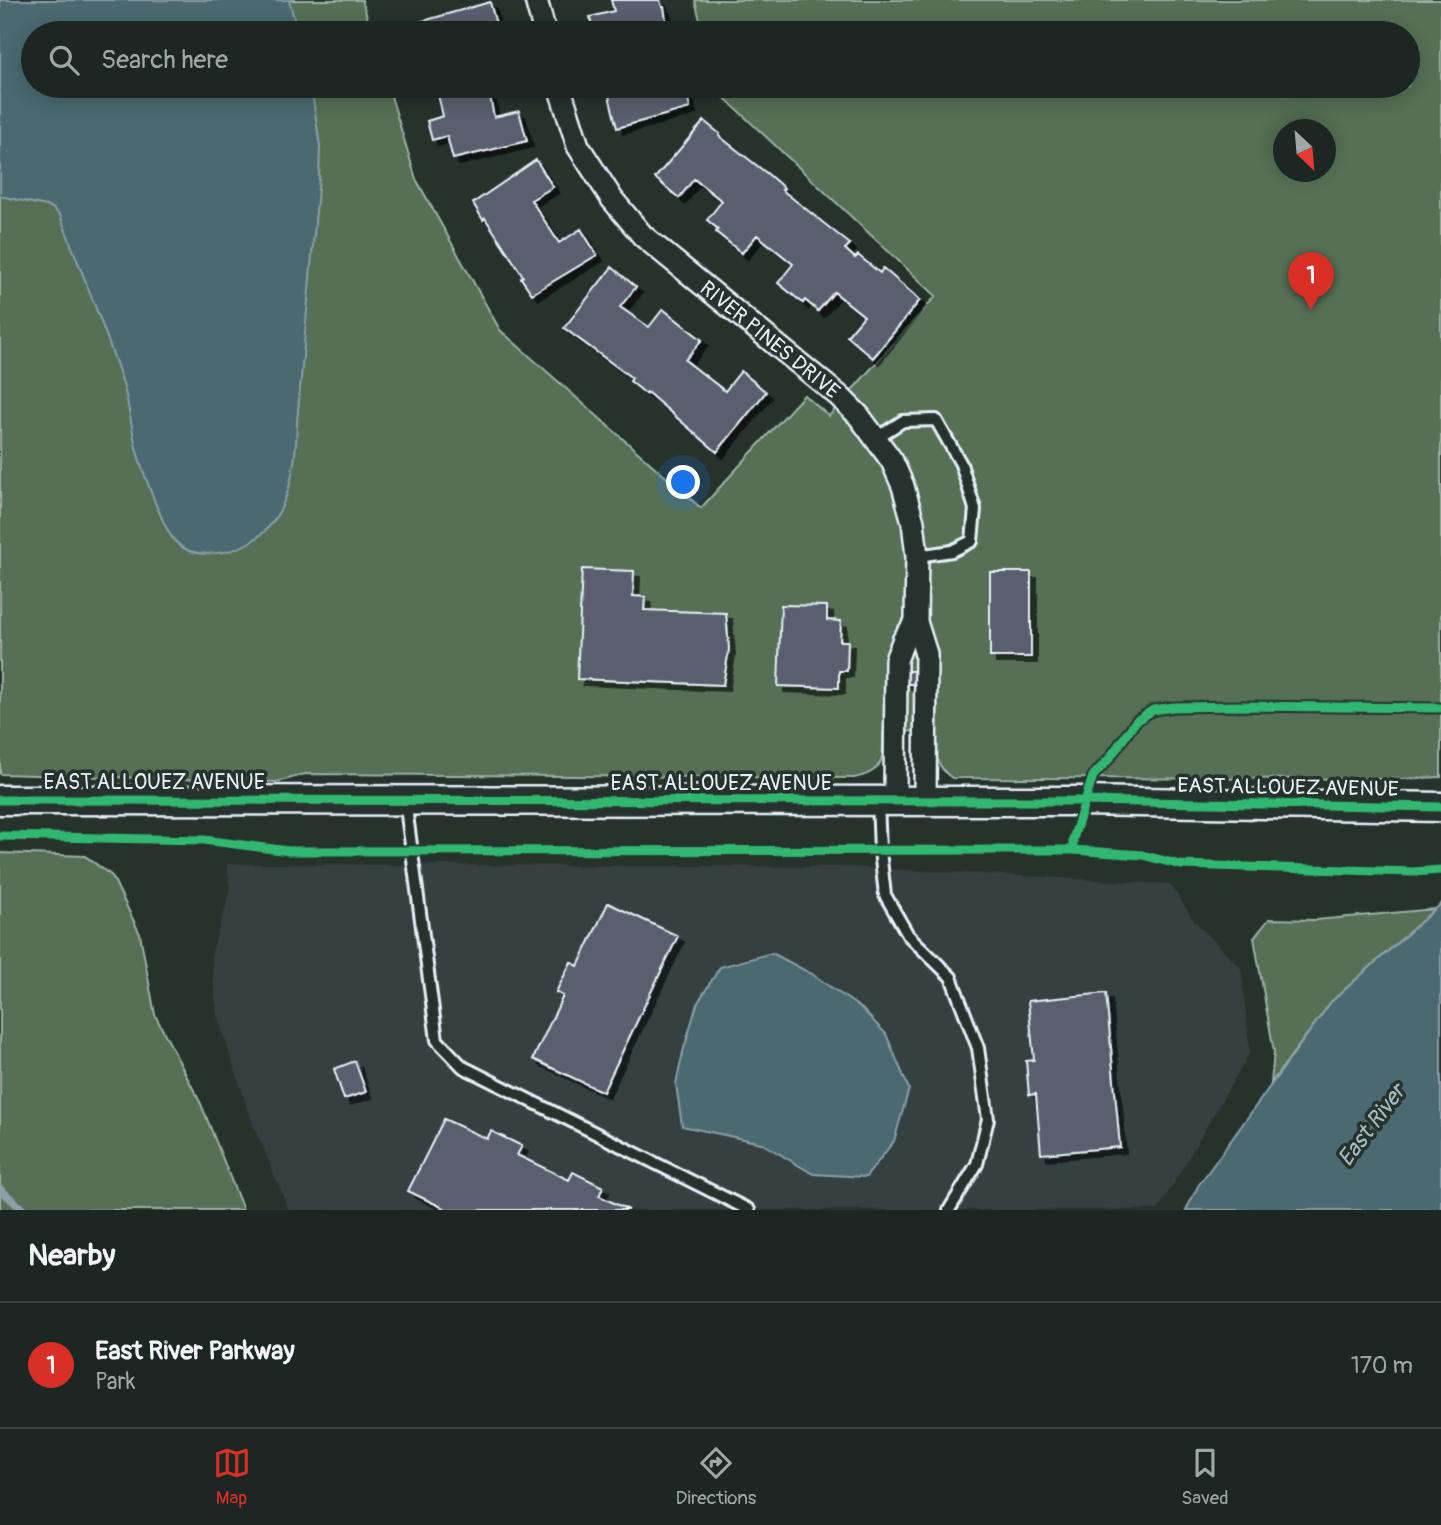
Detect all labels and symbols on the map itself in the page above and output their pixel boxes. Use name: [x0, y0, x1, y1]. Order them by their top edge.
north arrow: [1273, 119, 1336, 182]
pin: 1: [1288, 252, 1334, 310]
street label: RIVER PINES DRIVE: [694, 275, 845, 405]
your location: [666, 465, 700, 499]
street label: EAST ALLOUEZ AVENUE: [43, 769, 265, 796]
street label: EAST ALLOUEZ AVENUE: [610, 770, 832, 797]
street label: EAST ALLOUEZ AVENUE: [1177, 772, 1399, 803]
water label: East River: [1331, 1076, 1413, 1172]

